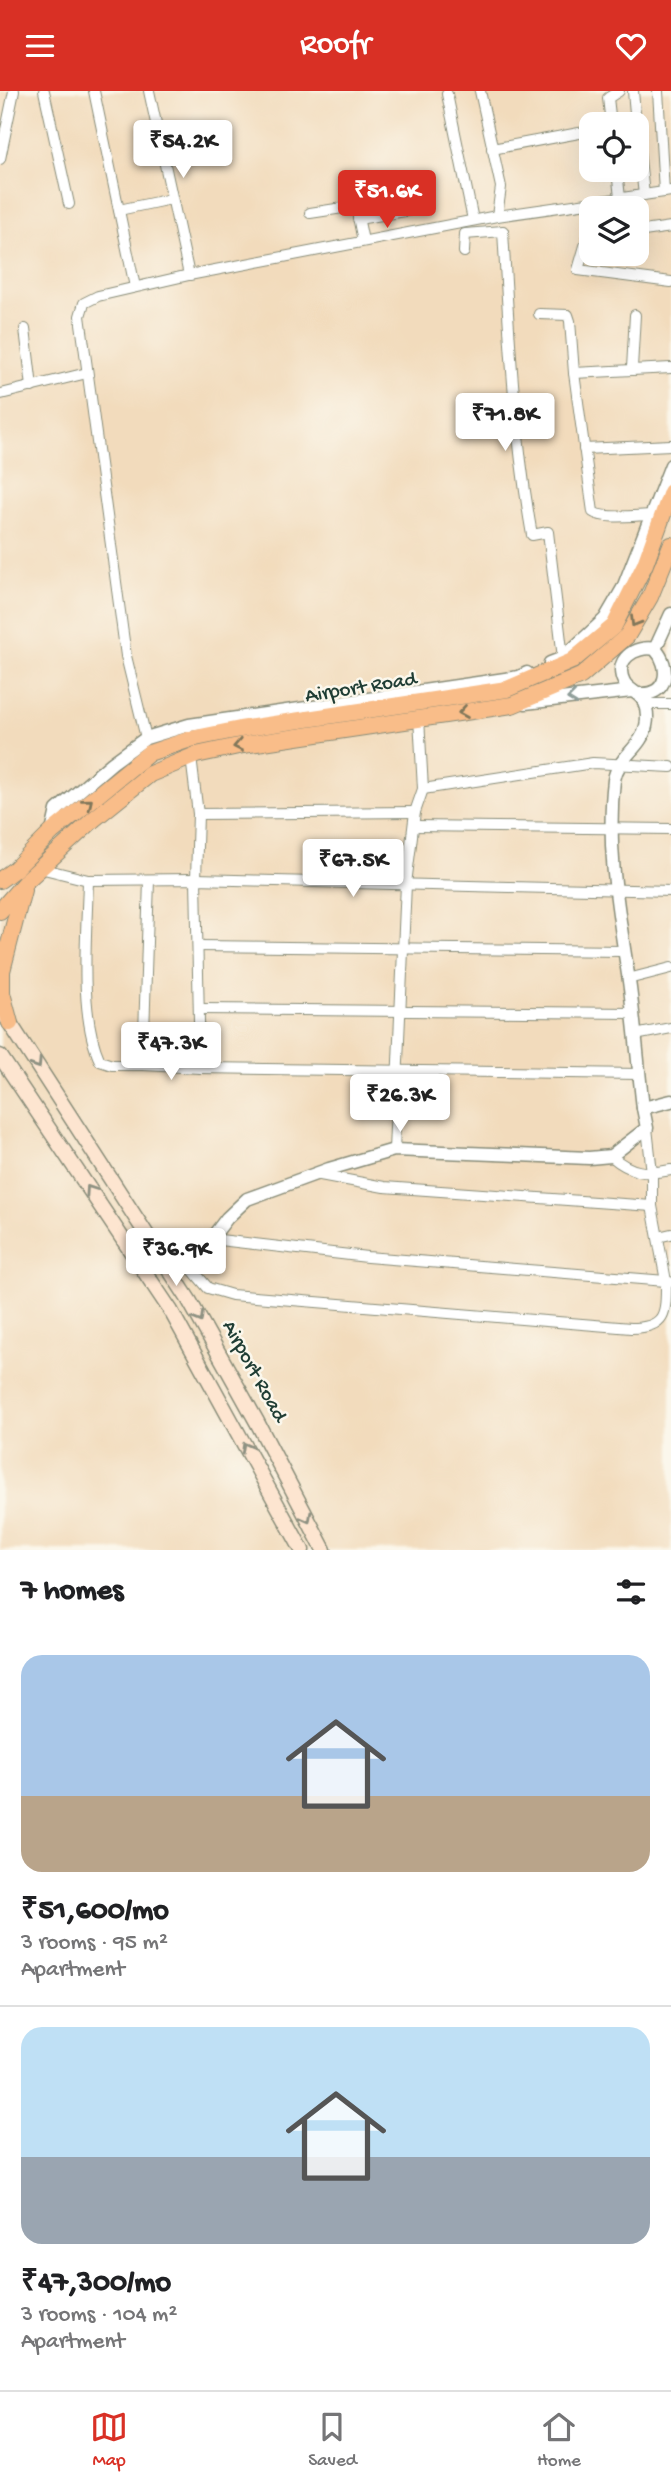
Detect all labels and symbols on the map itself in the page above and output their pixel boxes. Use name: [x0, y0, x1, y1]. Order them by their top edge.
pin: ₹54.2K: [126, 120, 240, 180]
pin: ₹51.6K: [330, 171, 444, 230]
pin: ₹71.8K: [448, 393, 562, 453]
one-way arrow: [631, 614, 644, 627]
street label: Airport Road: [304, 668, 420, 710]
one-way arrow: [566, 690, 578, 705]
one-way arrow: [457, 704, 469, 719]
one-way arrow: [232, 738, 244, 753]
one-way arrow: [79, 799, 92, 811]
pin: ₹67.5K: [296, 839, 410, 899]
pin: ₹47.3K: [114, 1023, 228, 1082]
one-way arrow: [28, 1057, 41, 1070]
pin: ₹26.3K: [343, 1075, 457, 1134]
one-way arrow: [86, 1185, 98, 1198]
pin: ₹36.9K: [119, 1229, 233, 1288]
one-way arrow: [191, 1311, 204, 1323]
street label: Airport Road: [215, 1317, 292, 1429]
one-way arrow: [241, 1442, 254, 1454]
one-way arrow: [299, 1511, 313, 1523]

